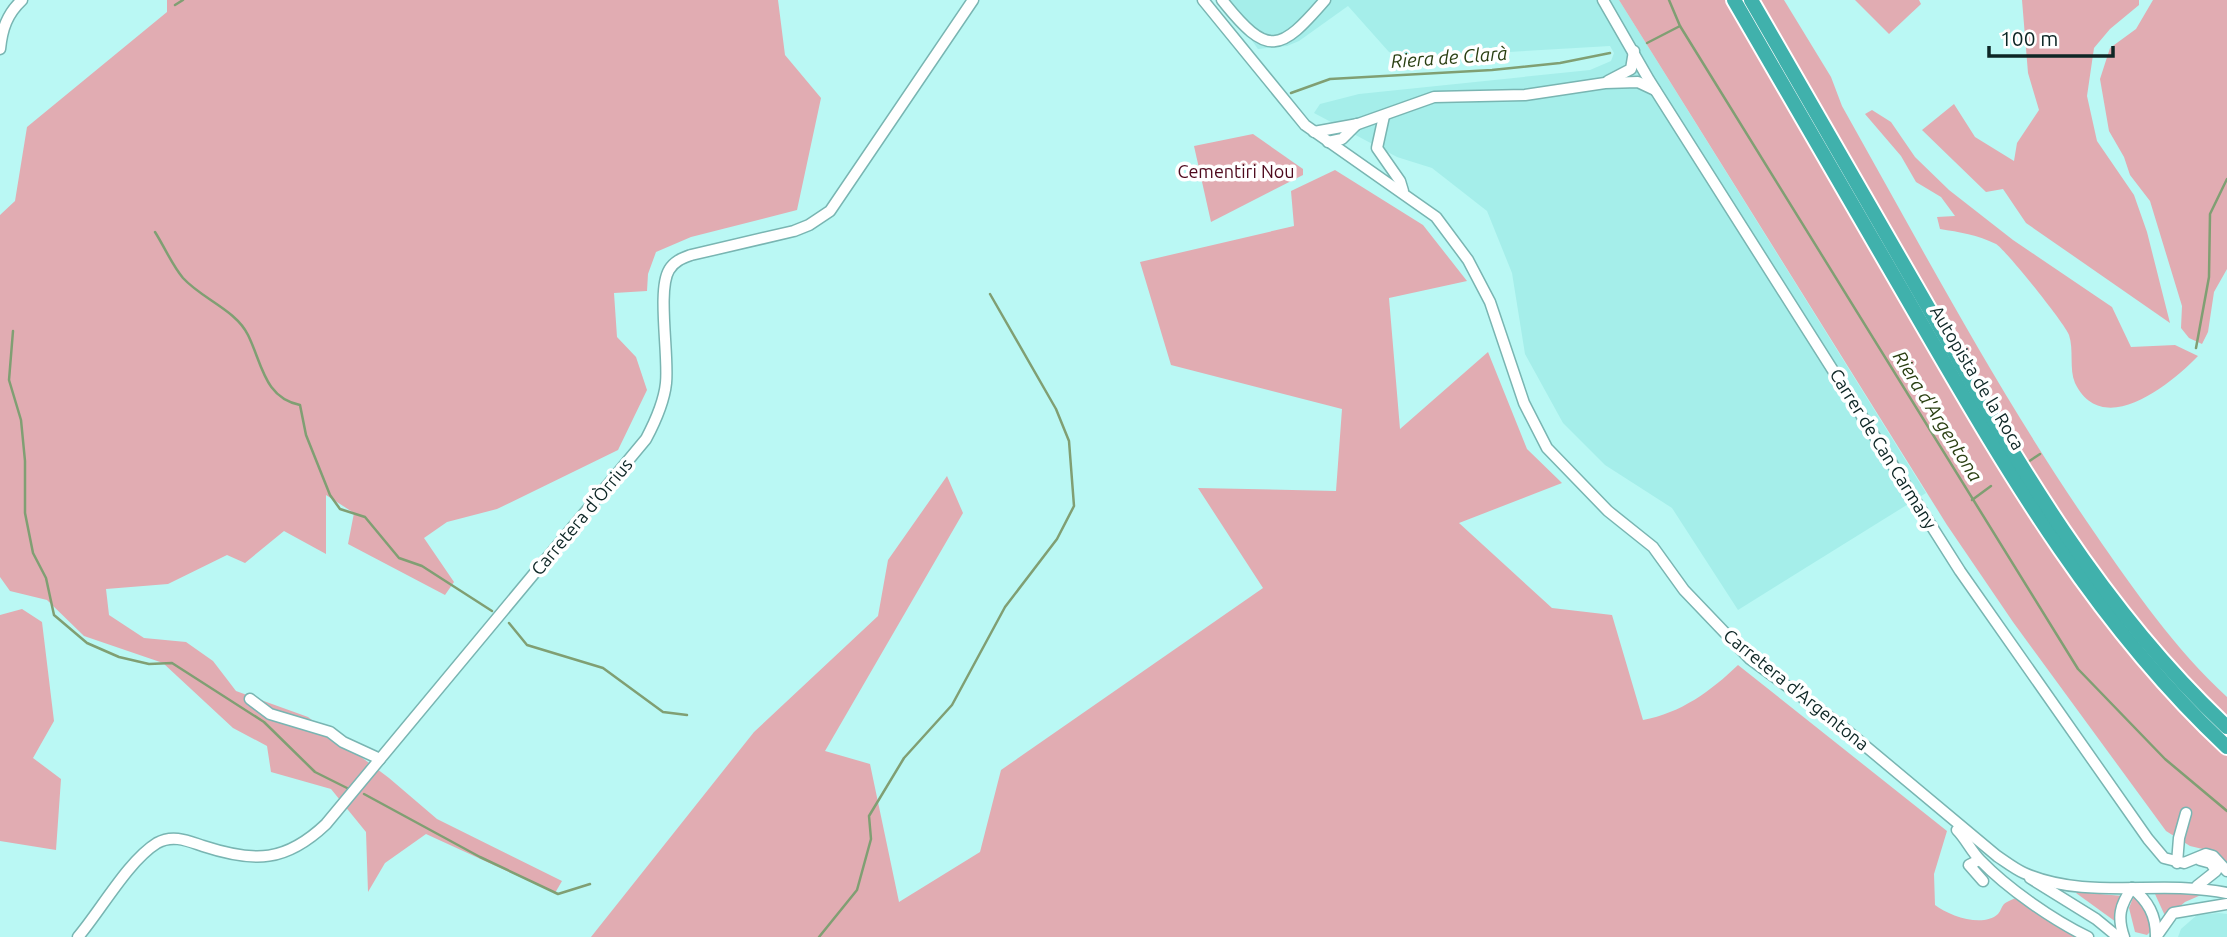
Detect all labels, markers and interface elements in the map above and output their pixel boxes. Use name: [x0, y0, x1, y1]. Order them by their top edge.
scale bar: [1989, 14, 2113, 58]
text: 100 m: [2000, 26, 2058, 50]
water label: Riera de Clarà: [1390, 42, 1508, 72]
park label: Cementiri Nou: [1177, 161, 1295, 181]
street label: Autopista de la Roca: [1927, 302, 2029, 453]
water label: Riera d'Argentona: [1889, 347, 1987, 485]
street label: Carrer de Can Carmany: [1826, 365, 1941, 532]
street label: Carretera d'Òrrius: [526, 453, 636, 579]
street label: Carretera d'Argentona: [1720, 625, 1873, 754]

